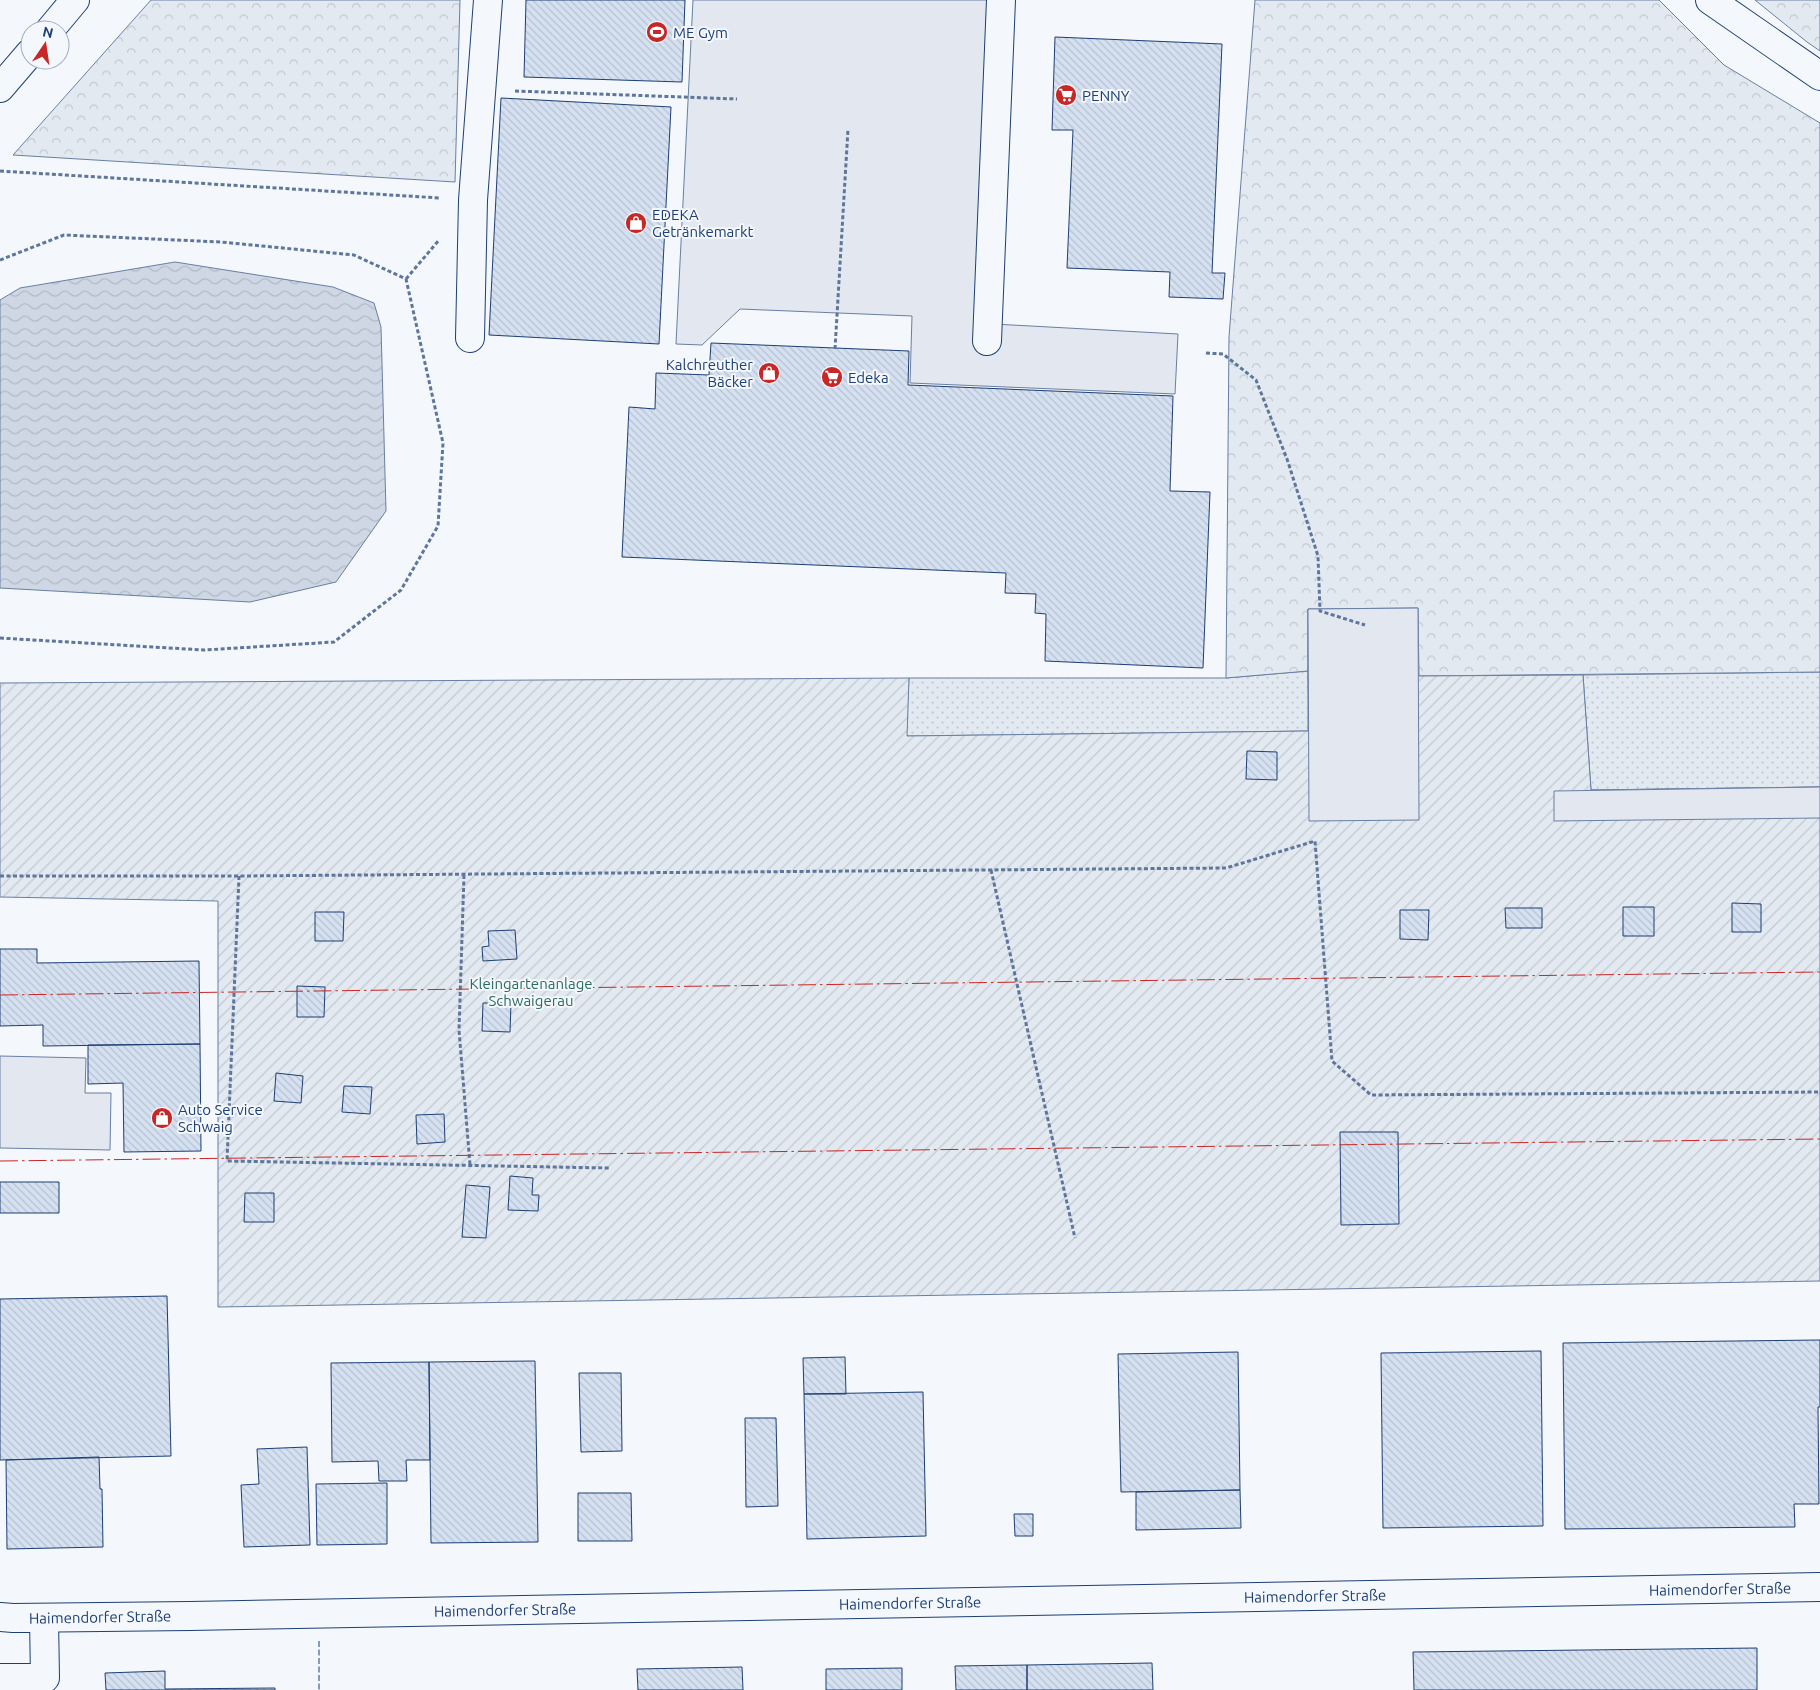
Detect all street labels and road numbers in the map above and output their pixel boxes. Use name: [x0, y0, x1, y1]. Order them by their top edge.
street label: Haimendorfer Straße: [1649, 1579, 1791, 1599]
street label: Haimendorfer Straße: [1244, 1586, 1386, 1606]
street label: Haimendorfer Straße: [839, 1593, 981, 1613]
street label: Haimendorfer Straße: [434, 1600, 576, 1620]
street label: Haimendorfer Straße: [29, 1607, 171, 1627]

